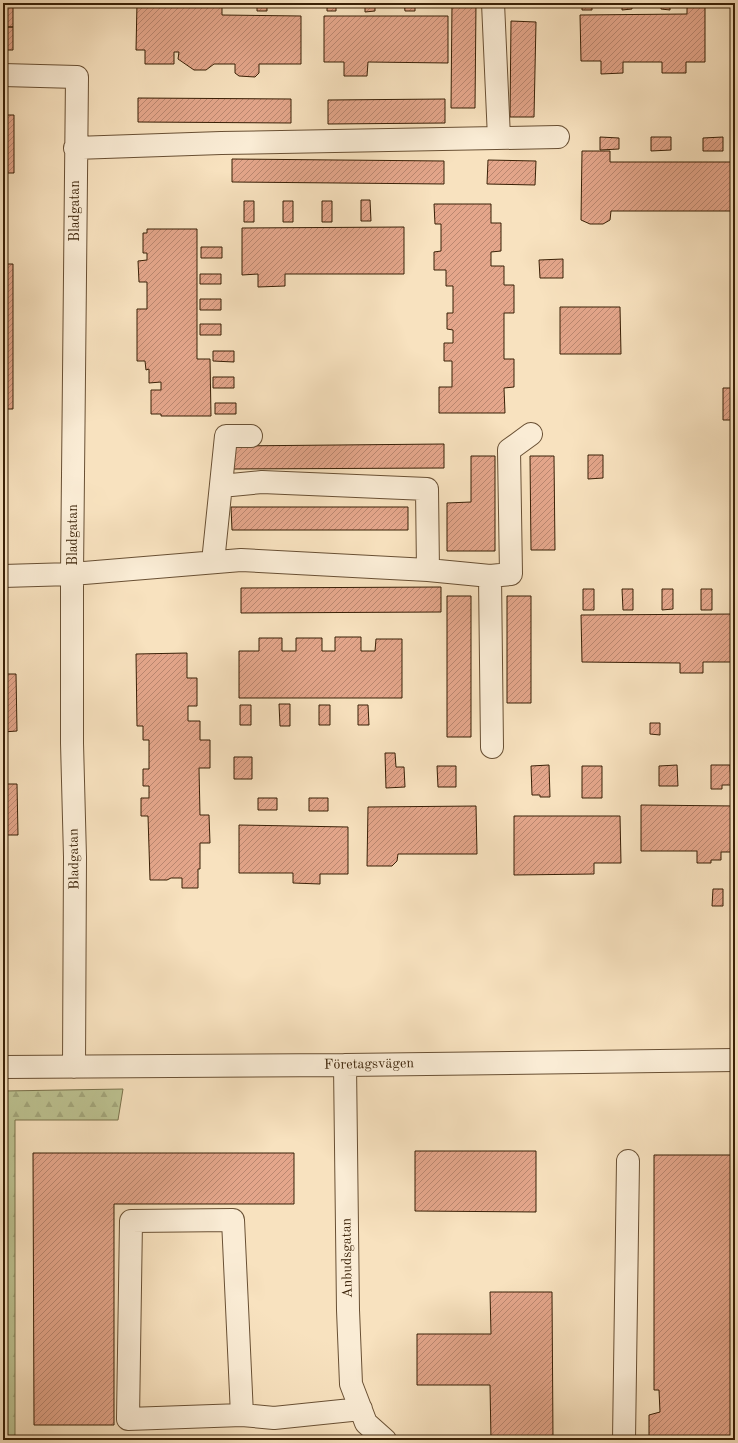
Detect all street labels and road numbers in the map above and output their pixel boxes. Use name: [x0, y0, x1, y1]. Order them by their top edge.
street label: Bladgatan: [68, 180, 82, 242]
street label: Bladgatan: [66, 504, 80, 566]
street label: Bladgatan: [66, 828, 82, 890]
street label: Företagsvägen: [324, 1056, 415, 1072]
street label: Anbudsgatan: [339, 1217, 355, 1298]

